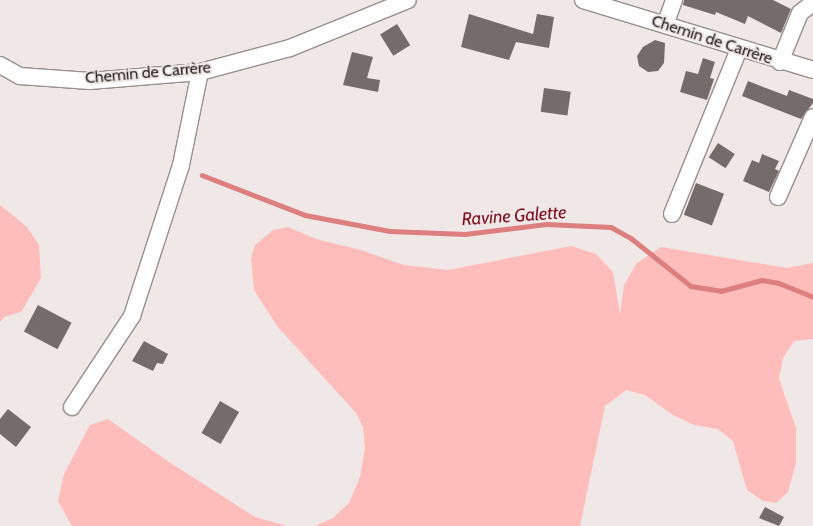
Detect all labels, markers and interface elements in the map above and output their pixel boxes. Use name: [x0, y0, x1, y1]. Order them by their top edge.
street label: Chemin de Carrère: [649, 11, 775, 69]
street label: Chemin de Carrère: [84, 58, 212, 88]
water label: Ravine Galette: [461, 202, 567, 230]

